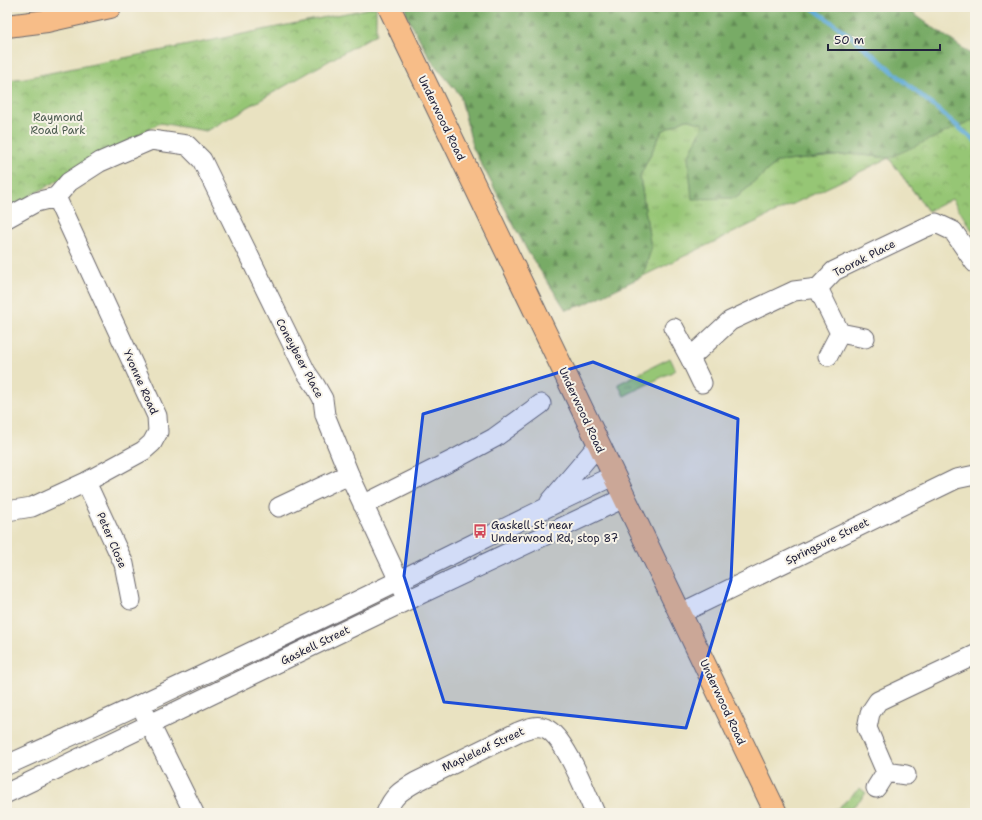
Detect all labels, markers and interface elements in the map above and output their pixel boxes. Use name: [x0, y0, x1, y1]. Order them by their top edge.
scale bar: [828, 26, 940, 52]
text: 50 m: [834, 32, 864, 48]
street label: Underwood Road: [414, 73, 469, 163]
park label: Raymond Road Park: [31, 110, 85, 138]
street label: Toorak Place: [830, 236, 898, 281]
street label: Coneybeer Place: [272, 316, 327, 401]
street label: Yvonne Road: [120, 347, 162, 417]
street label: Underwood Road: [555, 365, 608, 456]
street label: Peter Close: [93, 510, 130, 570]
street label: Springsure Street: [783, 515, 872, 568]
place label: Gaskell St near Underwood Rd, stop 87: [491, 518, 618, 546]
bus stop icon: Gaskell St near Underwood Rd, stop 87: [472, 523, 488, 539]
street label: Gaskell Street: [278, 622, 352, 669]
street label: Underwood Road: [696, 657, 749, 748]
street label: Mapleleaf Street: [440, 724, 527, 775]

